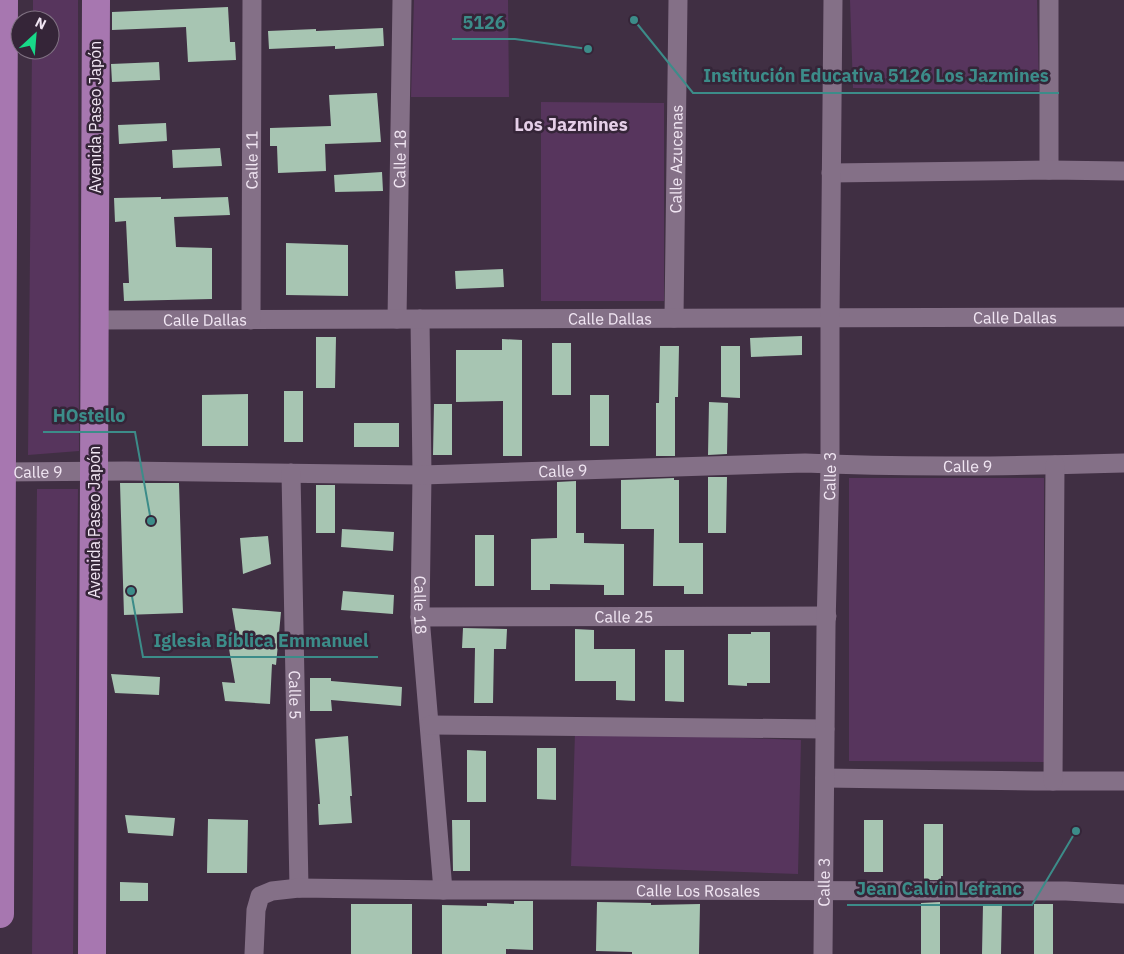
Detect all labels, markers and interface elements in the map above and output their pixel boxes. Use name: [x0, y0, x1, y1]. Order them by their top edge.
callout: 5126: [452, 6, 515, 39]
north arrow: [10, 10, 60, 60]
text: 5126: [462, 11, 506, 34]
text: N: [32, 13, 49, 34]
street label: Avenida Paseo Japón: [85, 41, 105, 193]
callout: Institución Educativa 5126 Los Jazmines: [693, 60, 1059, 93]
text: Institución Educativa 5126 Los Jazmines: [703, 64, 1049, 87]
street label: Calle Azucenas: [665, 104, 687, 214]
district label: Los Jazmines: [514, 113, 628, 136]
street label: Calle 18: [389, 129, 410, 189]
street label: Calle 11: [241, 131, 262, 189]
street label: Calle Dallas: [973, 307, 1057, 327]
street label: Calle Dallas: [568, 308, 652, 329]
street label: Calle Dallas: [163, 310, 247, 330]
callout: HOstello: [43, 399, 135, 432]
text: HOstello: [53, 404, 125, 427]
street label: Avenida Paseo Japón: [84, 446, 104, 598]
street label: Calle 3: [819, 451, 840, 501]
street label: Calle 9: [943, 456, 993, 476]
street label: Calle 9: [538, 460, 588, 481]
street label: Calle 9: [13, 462, 63, 482]
street label: Calle 18: [410, 575, 431, 635]
street label: Calle 25: [595, 606, 653, 627]
callout: Iglesia Bíblica Emmanuel: [143, 624, 378, 657]
text: Iglesia Bíblica Emmanuel: [154, 629, 369, 652]
street label: Calle 5: [285, 670, 306, 720]
street label: Calle 3: [813, 857, 834, 907]
callout: Jean Calvin Lefranc: [847, 872, 1032, 905]
text: Jean Calvin Lefranc: [856, 877, 1022, 900]
street label: Calle Los Rosales: [636, 880, 760, 901]

